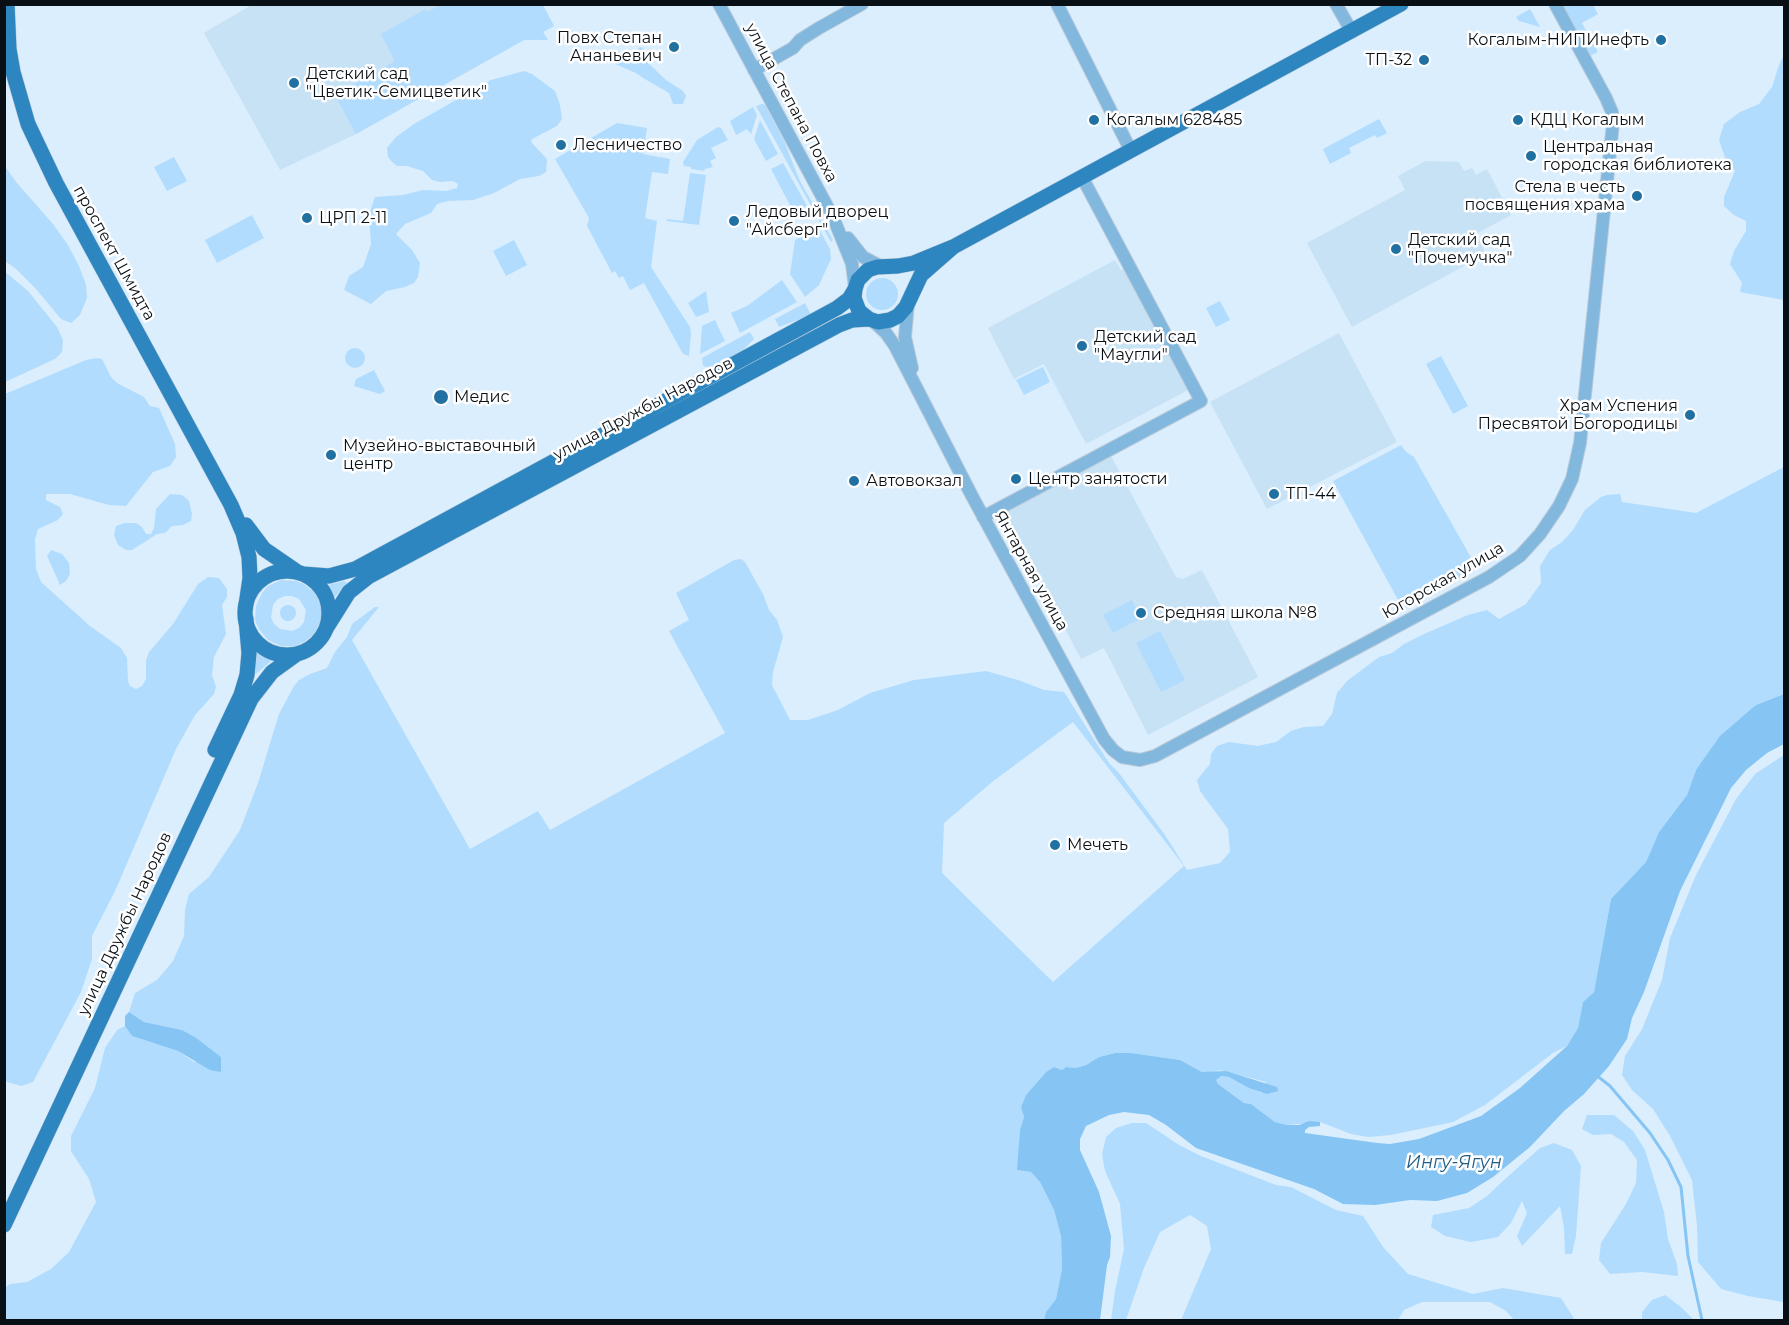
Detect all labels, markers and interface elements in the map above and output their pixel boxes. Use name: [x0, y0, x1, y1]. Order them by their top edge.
street label: улица Степана Повха: [741, 20, 841, 186]
place label: Повх Степан Ананьевич: [557, 28, 662, 66]
place label: Когалым-НИПИнефть: [1468, 30, 1649, 50]
marker: Когалым-НИПИнефть: [1654, 33, 1668, 47]
marker: Повх Степан Ананьевич: [667, 40, 681, 54]
place label: ТП-32: [1366, 50, 1412, 70]
marker: ТП-32: [1417, 53, 1431, 67]
place label: Детский сад "Цветик-Семицветик": [306, 64, 487, 102]
marker: Детский сад "Цветик-Семицветик": [287, 76, 301, 90]
place label: Когалым 628485: [1106, 110, 1242, 130]
place label: КДЦ Когалым: [1530, 110, 1644, 130]
marker: Когалым 628485: [1087, 113, 1101, 127]
marker: КДЦ Когалым: [1511, 113, 1525, 127]
place label: Лесничество: [573, 135, 682, 155]
place label: Центральная городская библиотека: [1543, 137, 1732, 175]
marker: Лесничество: [554, 138, 568, 152]
marker: Центральная городская библиотека: [1524, 149, 1538, 163]
place label: Стела в честь посвящения храма: [1465, 177, 1625, 215]
street label: проспект Шмидта: [69, 182, 159, 324]
marker: Стела в честь посвящения храма: [1630, 189, 1644, 203]
place label: Ледовый дворец "Айсберг": [746, 202, 888, 240]
place label: ЦРП 2-11: [319, 208, 387, 228]
marker: ЦРП 2-11: [300, 211, 314, 225]
marker: Ледовый дворец "Айсберг": [727, 214, 741, 228]
place label: Детский сад "Почемучка": [1408, 230, 1512, 268]
marker: Детский сад "Почемучка": [1389, 242, 1403, 256]
place label: Детский сад "Маугли": [1094, 327, 1196, 365]
marker: Детский сад "Маугли": [1075, 339, 1089, 353]
street label: улица Дружбы Народов: [550, 353, 736, 465]
place label: Медис: [454, 387, 510, 407]
marker: Медис: [432, 388, 450, 406]
place label: Храм Успения Пресвятой Богородицы: [1478, 396, 1678, 434]
marker: Храм Успения Пресвятой Богородицы: [1683, 408, 1697, 422]
place label: Музейно-выставочный центр: [343, 436, 536, 474]
marker: Музейно-выставочный центр: [324, 448, 338, 462]
place label: Центр занятости: [1028, 469, 1168, 489]
place label: Автовокзал: [866, 471, 962, 491]
marker: Центр занятости: [1009, 472, 1023, 486]
marker: Автовокзал: [847, 474, 861, 488]
place label: ТП-44: [1286, 484, 1336, 504]
marker: ТП-44: [1267, 487, 1281, 501]
street label: Янтарная улица: [990, 508, 1072, 634]
street label: Югорская улица: [1379, 538, 1507, 624]
place label: Средняя школа №8: [1153, 603, 1317, 623]
marker: Средняя школа №8: [1134, 606, 1148, 620]
street label: улица Дружбы Народов: [74, 829, 176, 1019]
place label: Мечеть: [1067, 835, 1128, 855]
marker: Мечеть: [1048, 838, 1062, 852]
water label: Ингу-Ягун: [1406, 1152, 1502, 1174]

